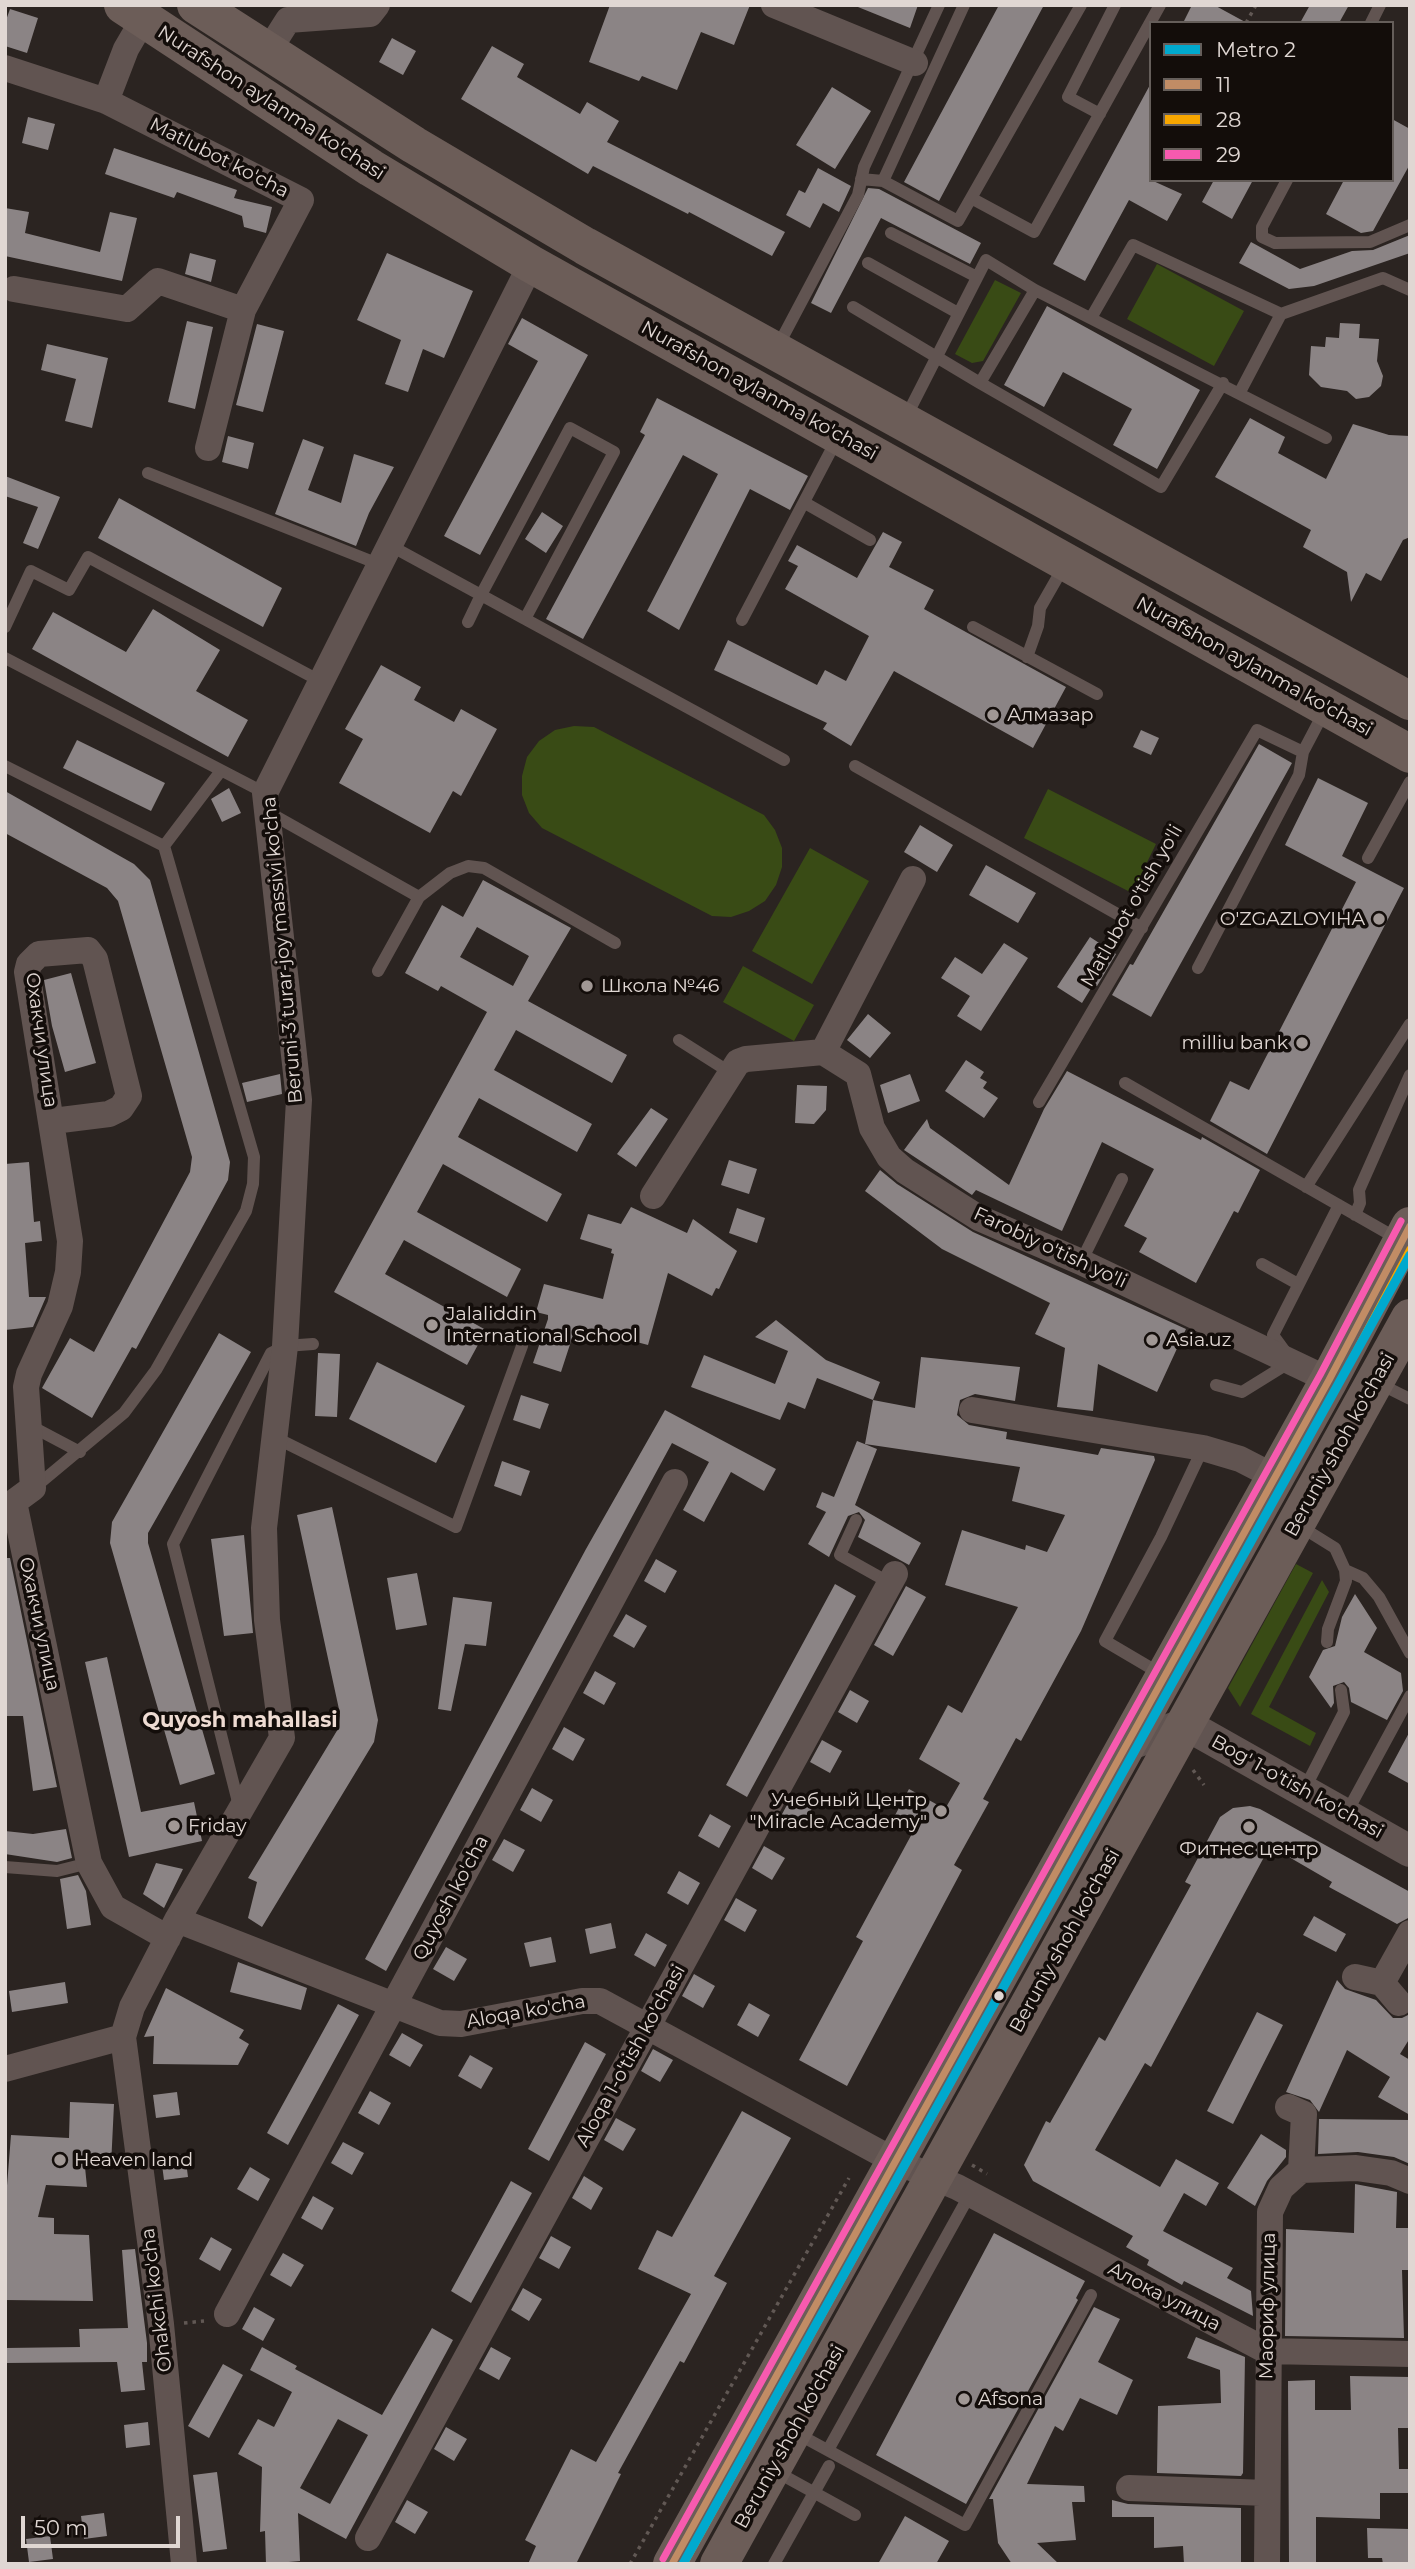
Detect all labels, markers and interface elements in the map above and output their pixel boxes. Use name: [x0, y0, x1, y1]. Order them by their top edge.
street label: Nurafshon aylanma ko'chasi: [153, 21, 389, 185]
legend: [1149, 21, 1394, 182]
text: Metro 2: [1216, 37, 1296, 62]
text: 11: [1216, 72, 1231, 97]
text: 28: [1216, 107, 1241, 132]
street label: Matlubot ko'cha: [146, 113, 292, 203]
text: 29: [1216, 142, 1241, 167]
street label: Nurafshon aylanma ko'chasi: [637, 316, 881, 466]
street label: Nurafshon aylanma ko'chasi: [1132, 592, 1376, 742]
place label: Алмазар: [1007, 704, 1093, 726]
marker: Алмазар: [985, 707, 1001, 723]
street label: Beruni-3 turar-joy massivi ko'cha: [258, 795, 308, 1105]
street label: Matlubot o'tish yo'li: [1076, 821, 1188, 991]
place label: O'ZGAZLOYIHA: [1220, 908, 1365, 930]
marker: O'ZGAZLOYIHA: [1371, 911, 1387, 927]
street label: Охакчи улица: [20, 971, 62, 1109]
place label: Школа №46: [601, 975, 719, 997]
marker: Школа №46: [579, 978, 595, 994]
place label: milliu bank: [1181, 1032, 1288, 1054]
marker: milliu bank: [1294, 1035, 1310, 1051]
street label: Farobiy o'tish yo'li: [970, 1203, 1130, 1293]
place label: Jalaliddin International School: [446, 1303, 638, 1347]
marker: Jalaliddin International School: [424, 1317, 440, 1333]
place label: Asia.uz: [1166, 1329, 1231, 1351]
marker: Asia.uz: [1144, 1332, 1160, 1348]
street label: Beruniy shoh ko'chasi: [1280, 1349, 1400, 1541]
street label: Охакчи улица: [14, 1555, 64, 1693]
district label: Quyosh mahallasi: [142, 1708, 338, 1734]
street label: Bog' 1-o'tish ko'chasi: [1207, 1730, 1387, 1844]
place label: Учебный Центр "Miracle Academy": [750, 1789, 927, 1833]
marker: Учебный Центр "Miracle Academy": [933, 1803, 949, 1819]
place label: Friday: [188, 1815, 246, 1837]
marker: Friday: [166, 1818, 182, 1834]
marker: Фитнес центр: [1241, 1819, 1257, 1835]
street label: Quyosh ko'cha: [408, 1832, 494, 1964]
place label: Фитнес центр: [1179, 1838, 1319, 1860]
street label: Beruniy shoh ko'chasi: [1005, 1845, 1125, 2037]
street label: Aloqa 1-o'tish ko'chasi: [571, 1961, 691, 2151]
unlabelled marker: [992, 1989, 1006, 2003]
street label: Aloqa ko'cha: [465, 1990, 587, 2034]
place label: Heaven land: [74, 2149, 193, 2171]
marker: Heaven land: [52, 2152, 68, 2168]
street label: Ohakchi ko'cha: [137, 2227, 177, 2373]
street label: Маориф улица: [1255, 2232, 1281, 2380]
street label: Алока улица: [1104, 2258, 1224, 2336]
street label: Beruniy shoh ko'chasi: [730, 2341, 850, 2533]
place label: Afsona: [978, 2388, 1043, 2410]
marker: Afsona: [956, 2391, 972, 2407]
scale bar: [24, 2502, 184, 2546]
text: 50 m: [34, 2515, 88, 2540]

